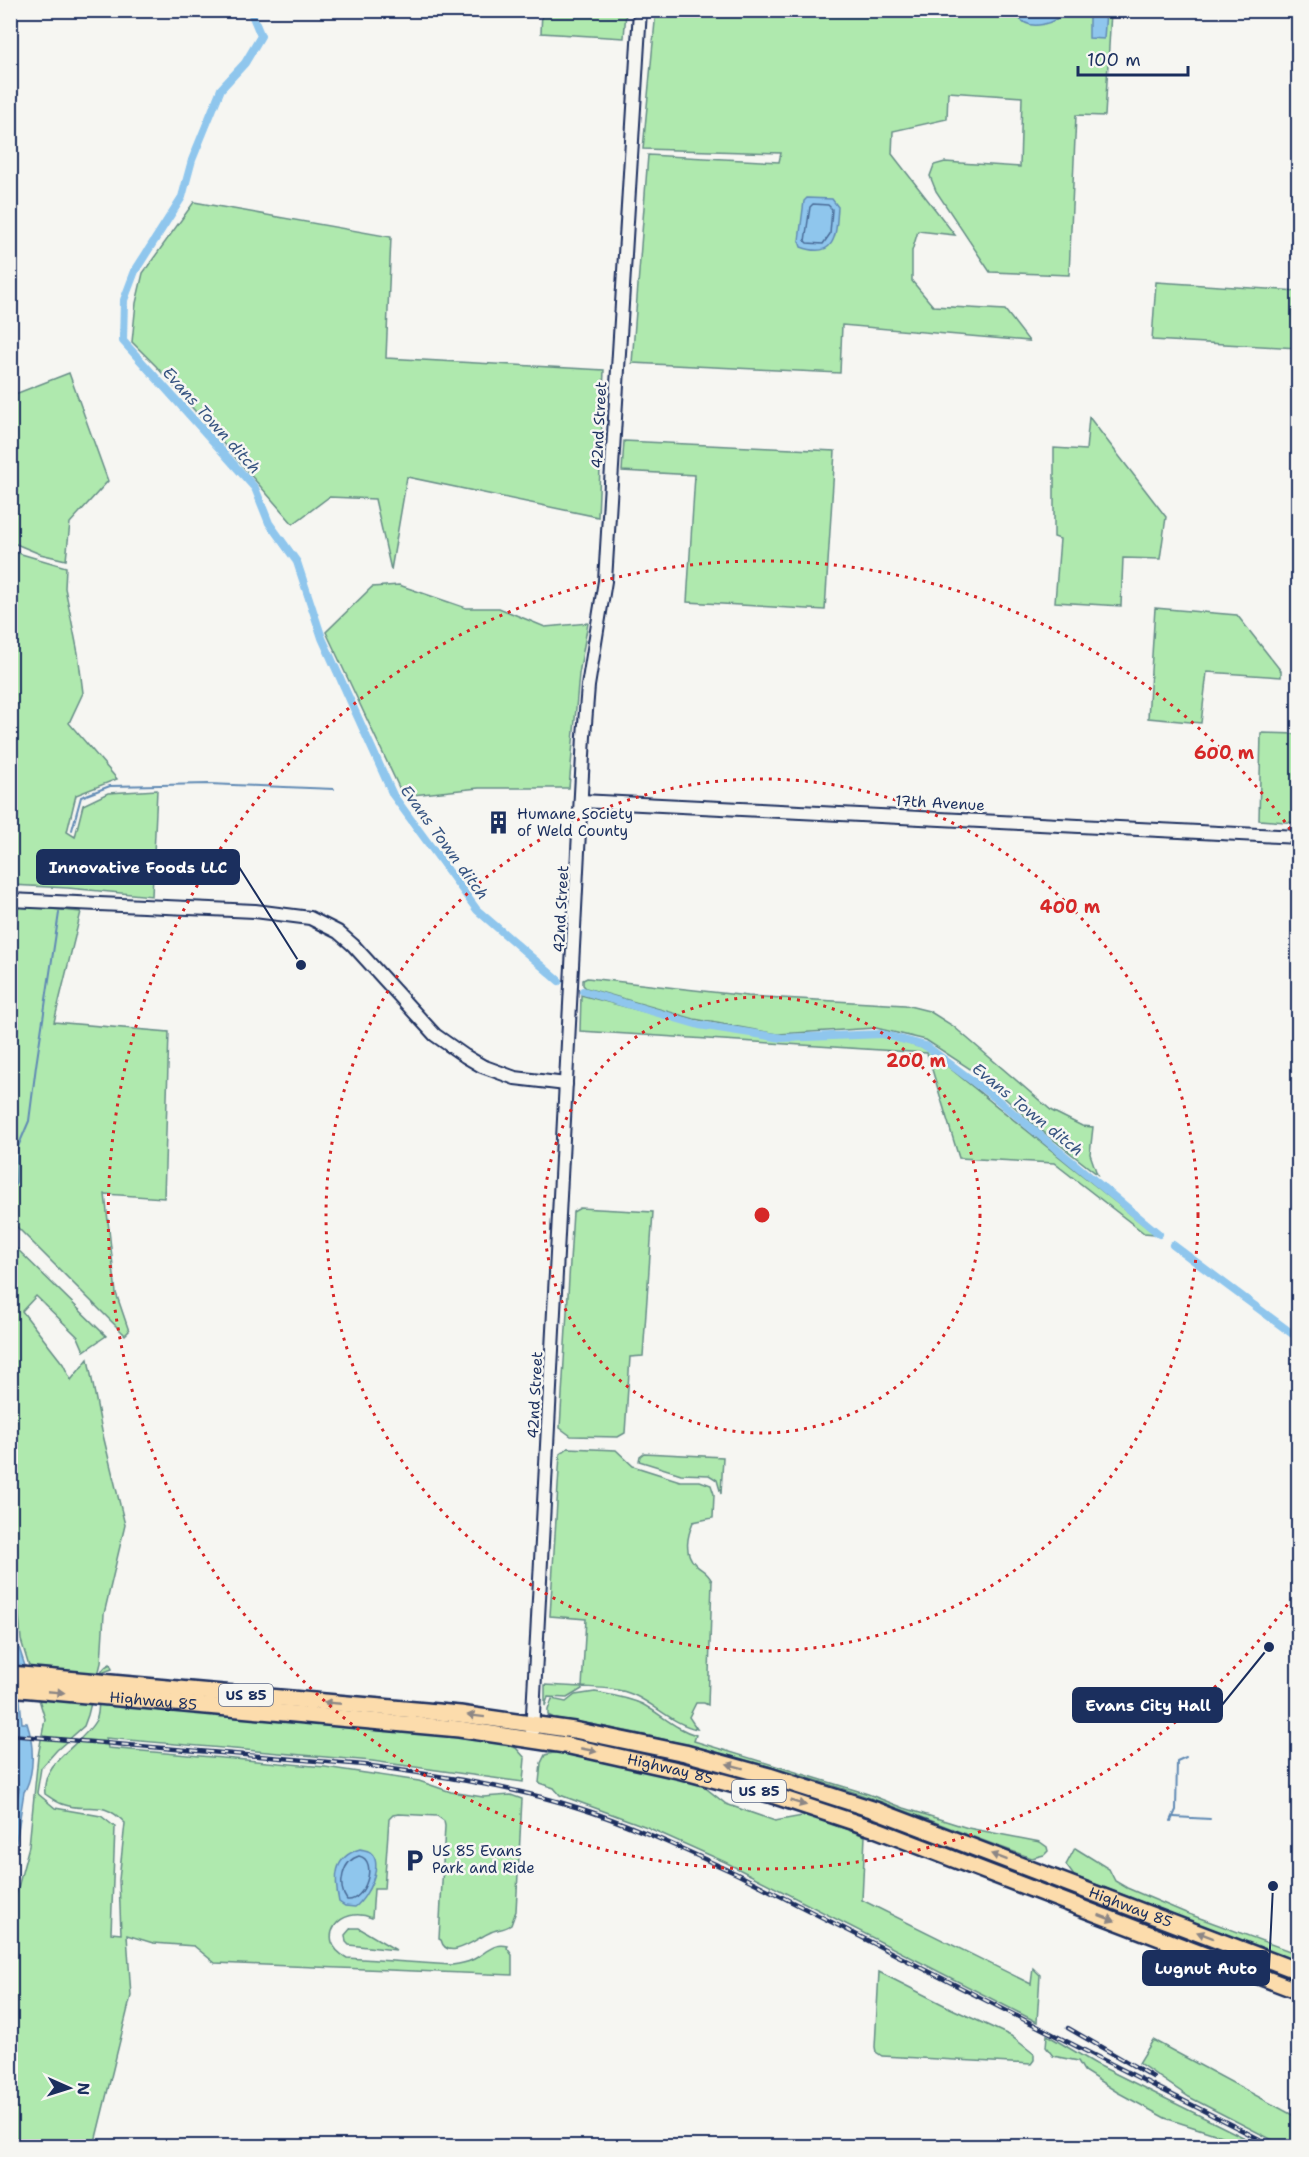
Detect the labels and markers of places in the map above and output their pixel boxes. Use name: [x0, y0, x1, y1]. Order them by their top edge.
place label: Humane Society of Weld County: [517, 804, 633, 841]
building icon: Humane Society of Weld County: [486, 810, 512, 836]
callout: Innovative Foods LLC: [37, 850, 239, 884]
centre of rings: [752, 1205, 772, 1225]
callout: Evans City Hall: [1073, 1688, 1222, 1722]
place label: US 85 Evans Park and Ride: [432, 1841, 535, 1878]
parking icon: US 85 Evans Park and Ride: [401, 1847, 427, 1873]
callout: Lugnut Auto: [1143, 1951, 1269, 1985]

